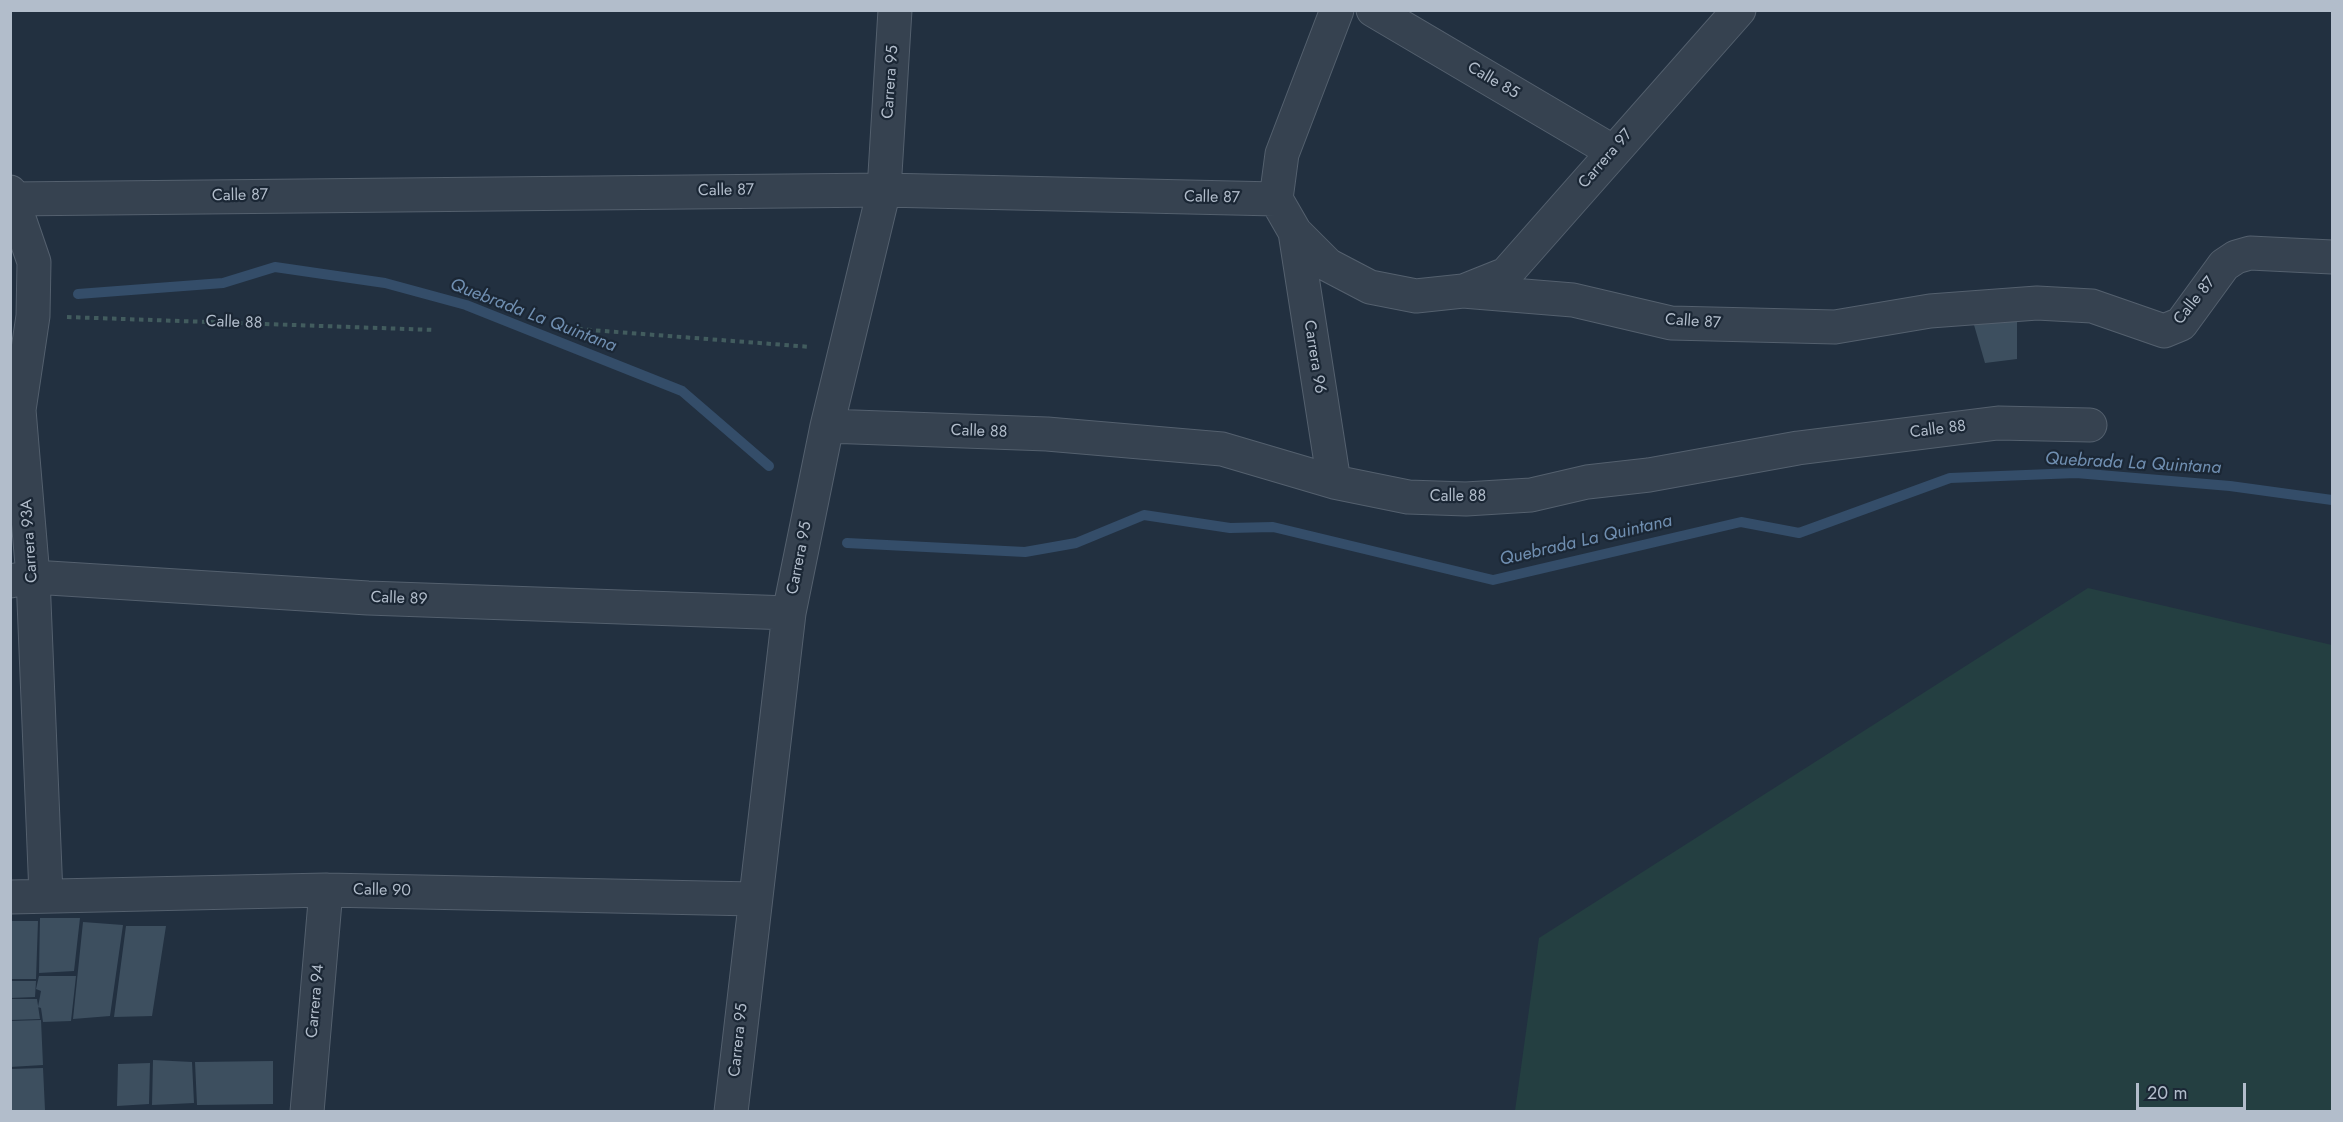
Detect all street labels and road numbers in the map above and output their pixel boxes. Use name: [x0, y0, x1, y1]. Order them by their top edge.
street label: Carrera 95: [879, 44, 903, 120]
street label: Calle 85: [1464, 58, 1522, 104]
street label: Carrera 97: [1575, 125, 1637, 193]
street label: Calle 87: [698, 181, 754, 201]
street label: Calle 87: [212, 186, 268, 206]
street label: Calle 87: [1184, 188, 1240, 208]
street label: Calle 87: [2170, 273, 2220, 329]
street label: Calle 87: [1664, 310, 1722, 334]
street label: Calle 88: [205, 312, 263, 334]
street label: Carrera 96: [1299, 319, 1329, 395]
street label: Calle 88: [1909, 417, 1967, 443]
street label: Calle 88: [950, 421, 1008, 443]
street label: Calle 88: [1430, 487, 1486, 507]
street label: Carrera 93A: [17, 498, 43, 584]
street label: Carrera 95: [784, 520, 816, 596]
street label: Calle 89: [370, 588, 428, 610]
street label: Calle 90: [353, 881, 411, 901]
street label: Carrera 94: [303, 963, 329, 1039]
street label: Carrera 95: [726, 1002, 752, 1078]

